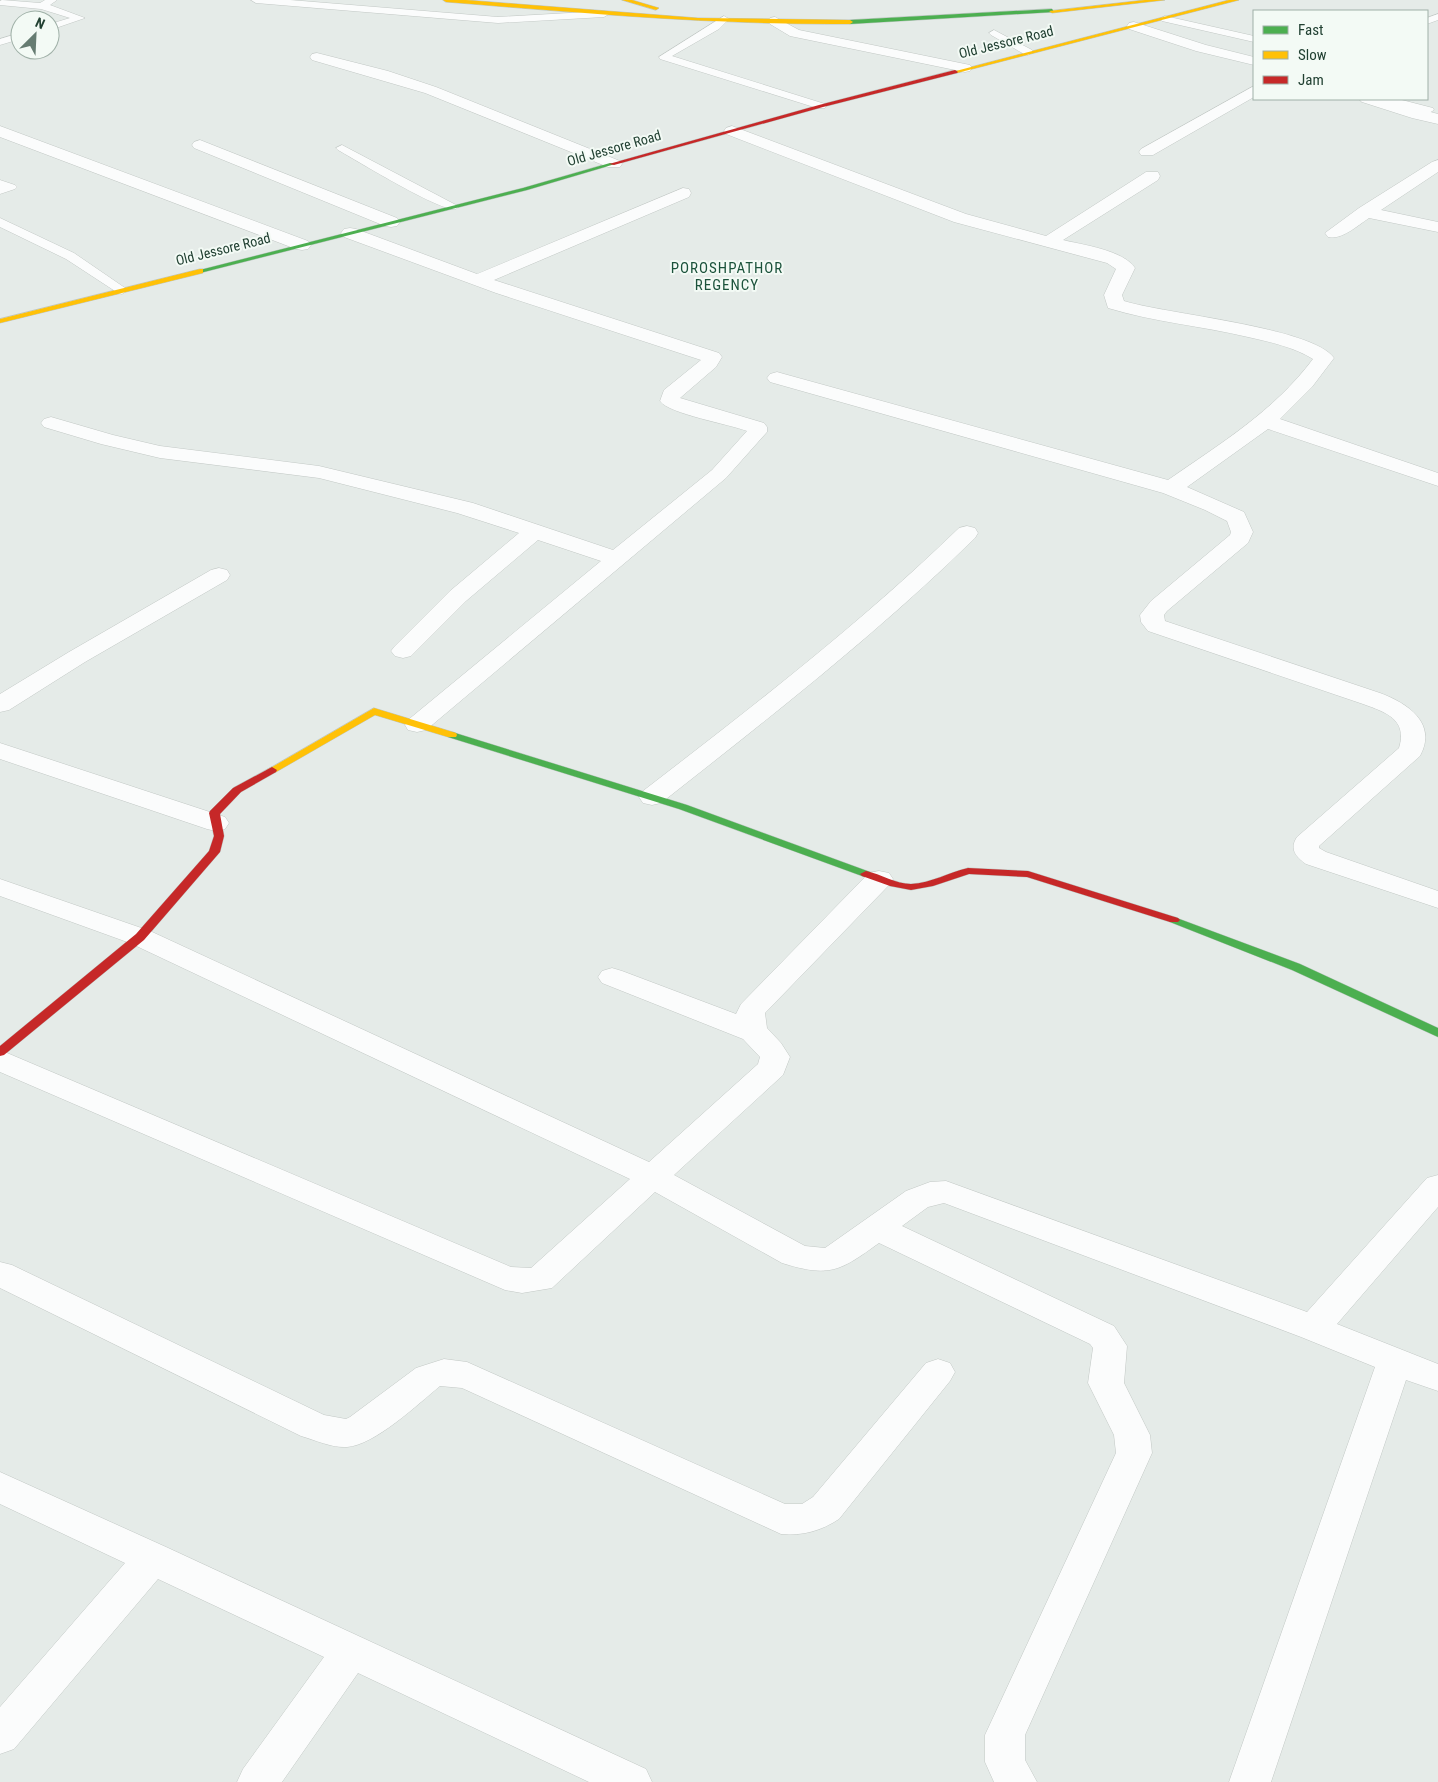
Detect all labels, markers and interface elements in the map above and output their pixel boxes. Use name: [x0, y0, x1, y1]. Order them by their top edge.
north arrow: [10, 10, 60, 60]
legend: [1253, 10, 1428, 100]
text: N: [33, 14, 47, 32]
text: Fast: [1298, 21, 1323, 39]
street label: Old Jessore Road: [957, 23, 1055, 61]
text: Slow: [1298, 46, 1327, 64]
text: Jam: [1298, 71, 1324, 89]
street label: Old Jessore Road: [565, 127, 663, 169]
street label: Old Jessore Road: [174, 230, 272, 268]
district label: POROSHPATHOR REGENCY: [671, 259, 783, 294]

